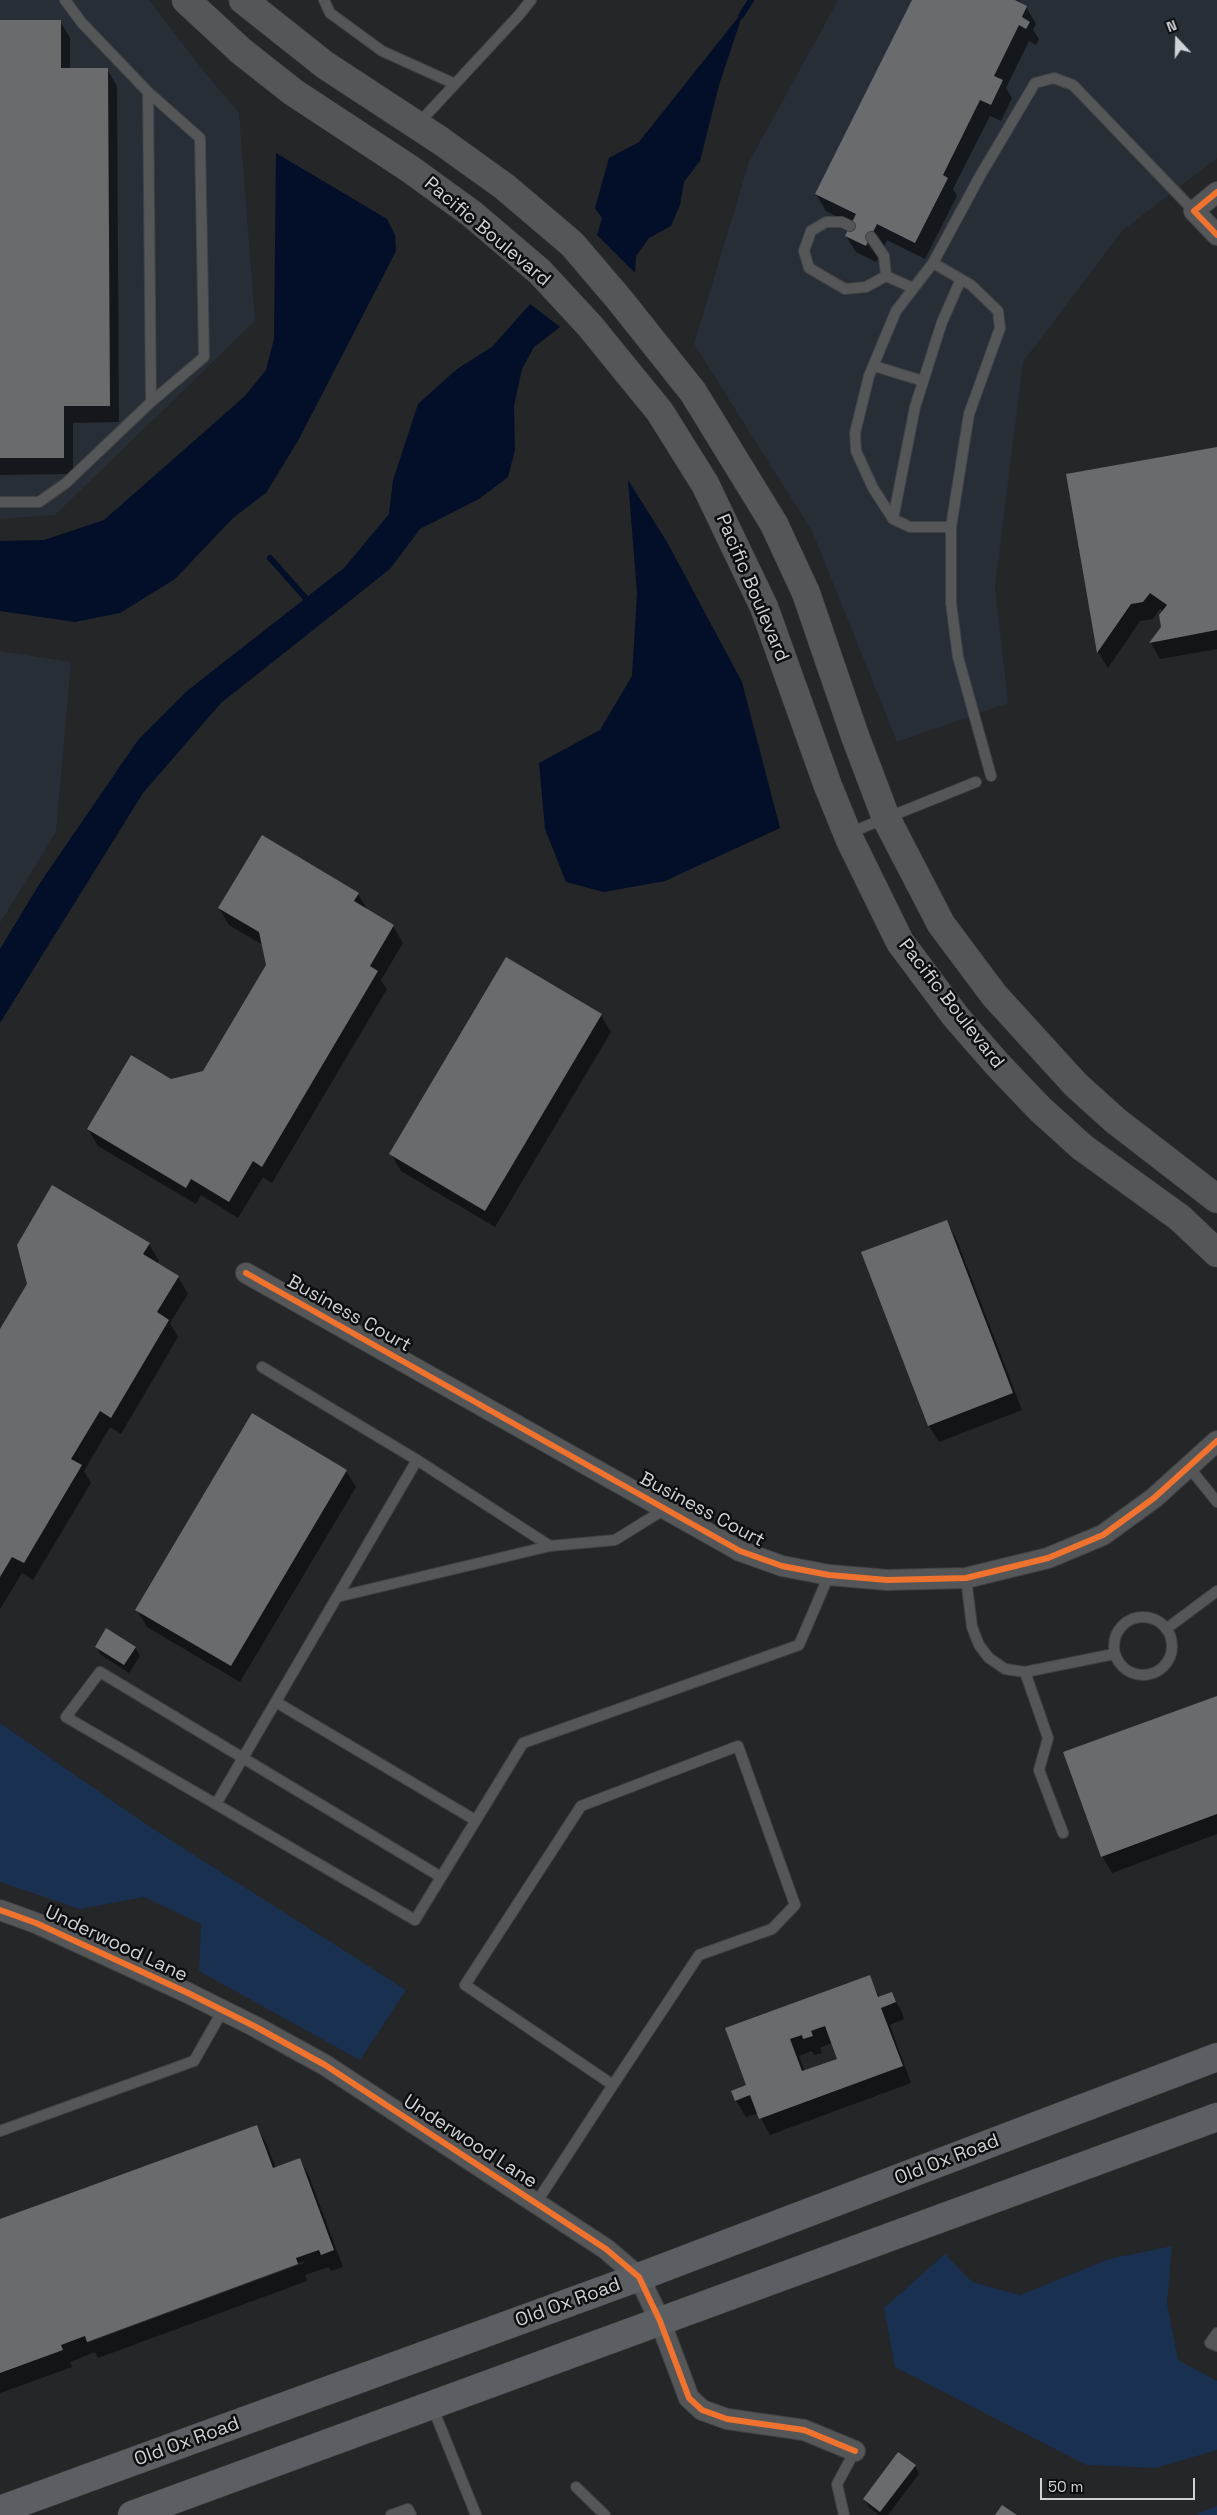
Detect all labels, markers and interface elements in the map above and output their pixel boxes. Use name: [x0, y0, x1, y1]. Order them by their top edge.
north arrow: [1152, 15, 1202, 65]
text: N: [1164, 16, 1179, 36]
street label: Pacific Boulevard: [419, 172, 555, 292]
street label: Pacific Boulevard: [711, 511, 793, 665]
street label: Pacific Boulevard: [893, 935, 1009, 1073]
street label: Business Court: [283, 1271, 415, 1357]
street label: Business Court: [636, 1468, 768, 1552]
street label: Underwood Lane: [41, 1901, 191, 1987]
street label: Underwood Lane: [399, 2090, 541, 2194]
street label: Old Ox Road: [892, 2130, 1002, 2190]
street label: Old Ox Road: [512, 2273, 624, 2333]
street label: Old Ox Road: [131, 2412, 243, 2472]
scale bar: [1042, 2468, 1197, 2500]
text: 50 m: [1048, 2477, 1083, 2496]

